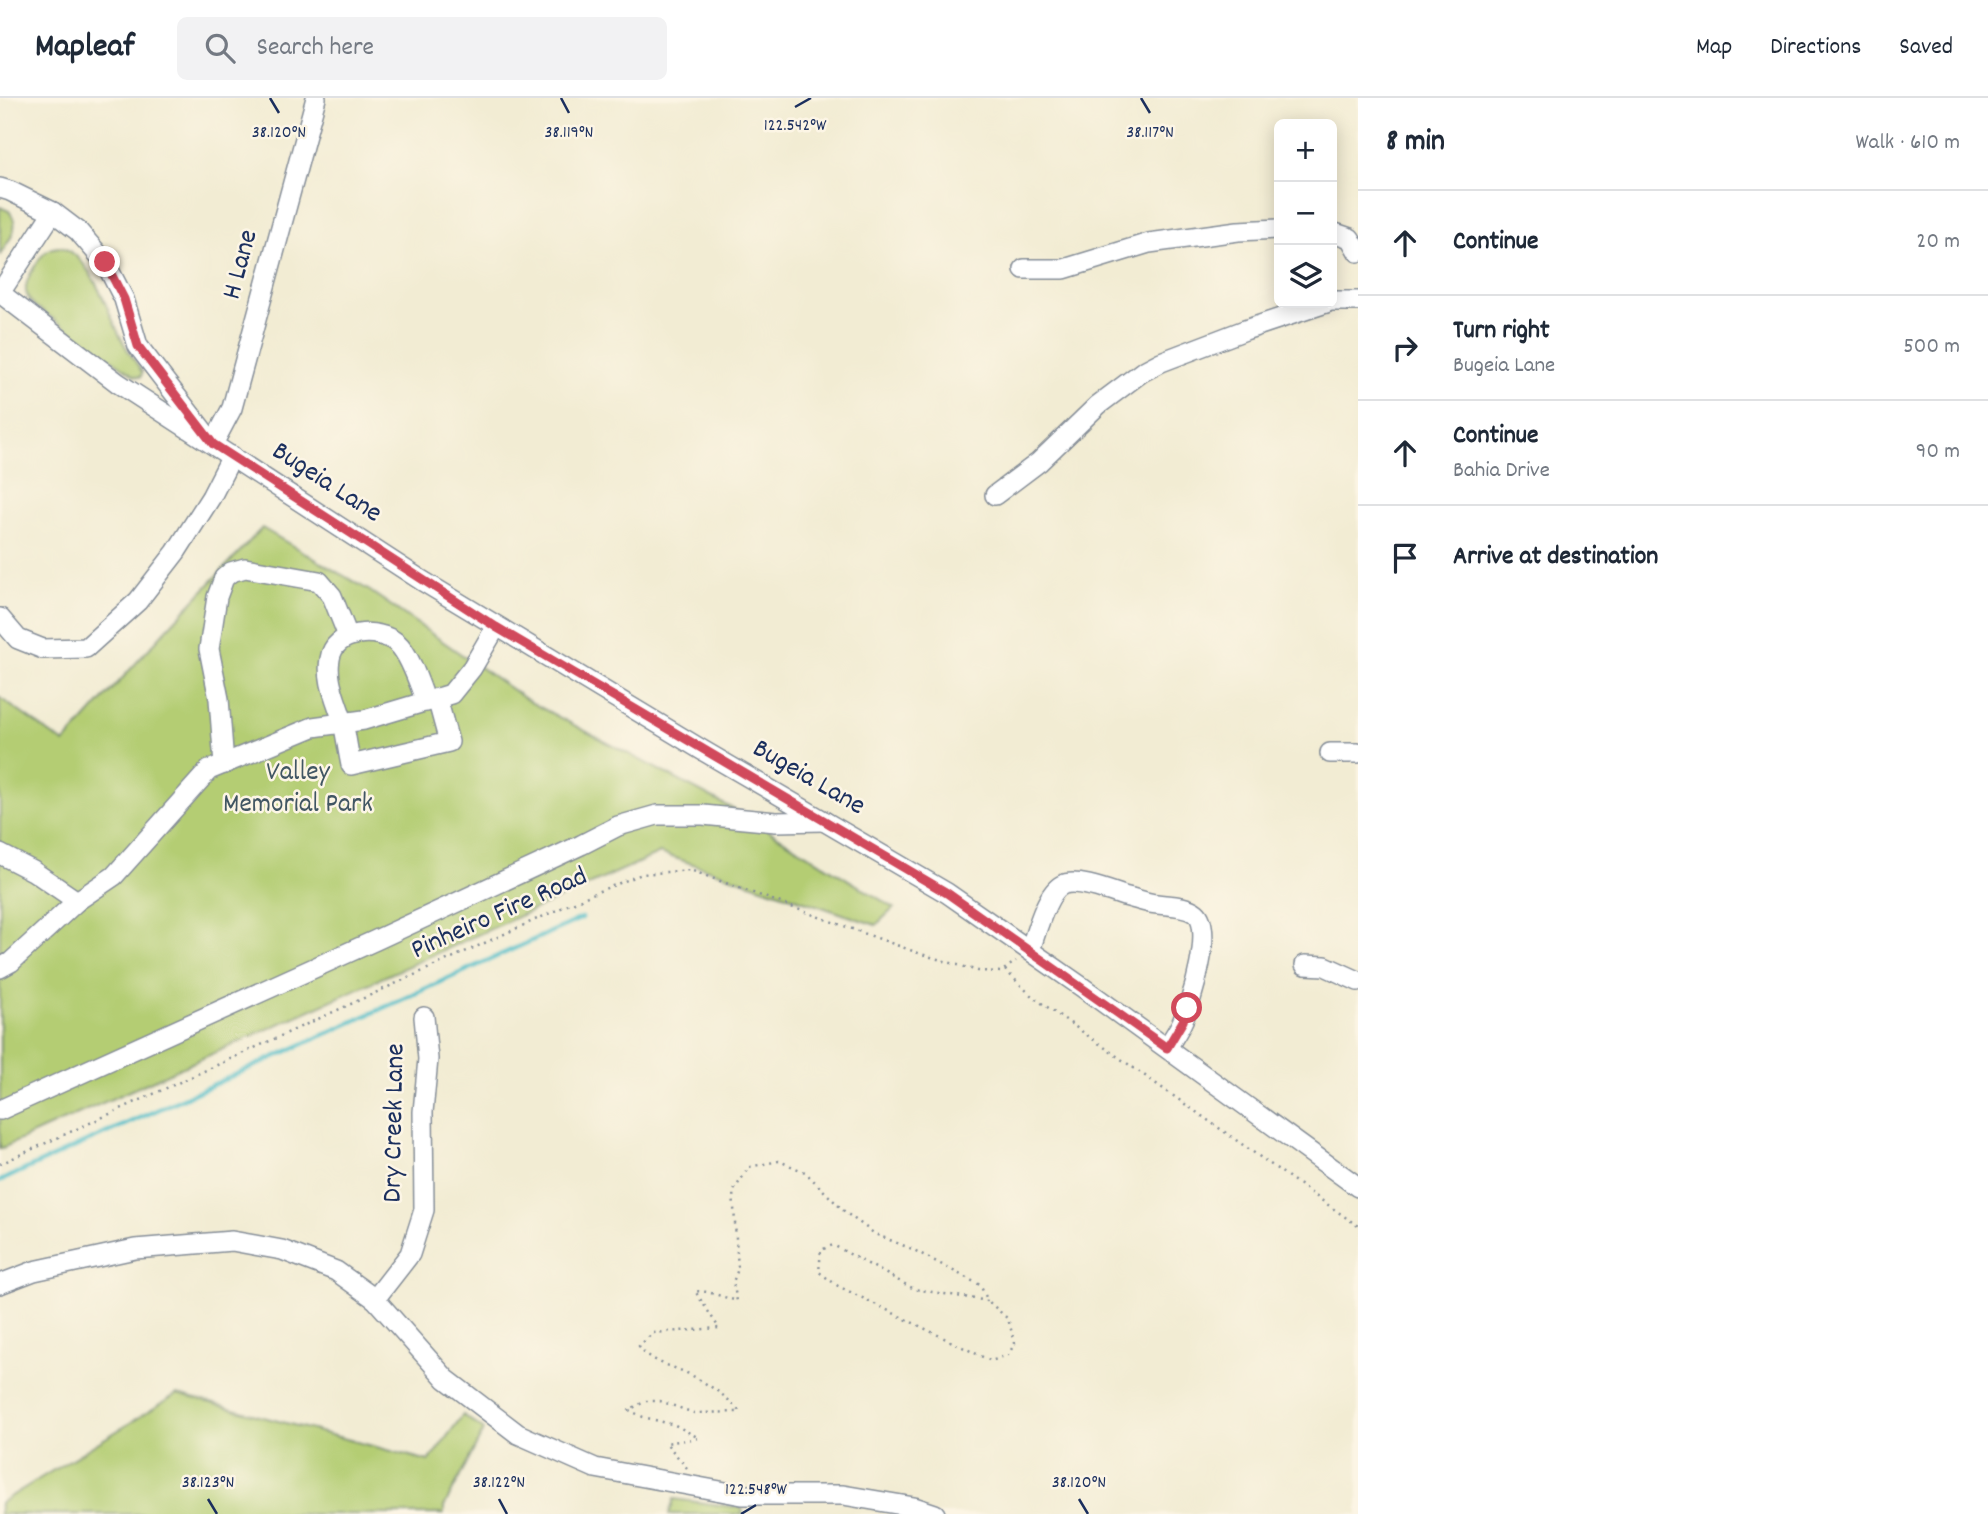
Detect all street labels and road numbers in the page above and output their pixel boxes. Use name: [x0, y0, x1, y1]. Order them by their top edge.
street label: H Lane: [214, 226, 270, 304]
street label: Bugeia Lane: [263, 433, 389, 535]
street label: Bugeia Lane: [744, 731, 872, 827]
street label: Pinheiro Fire Road: [405, 858, 595, 972]
street label: Dry Creek Lane: [375, 1043, 417, 1203]

